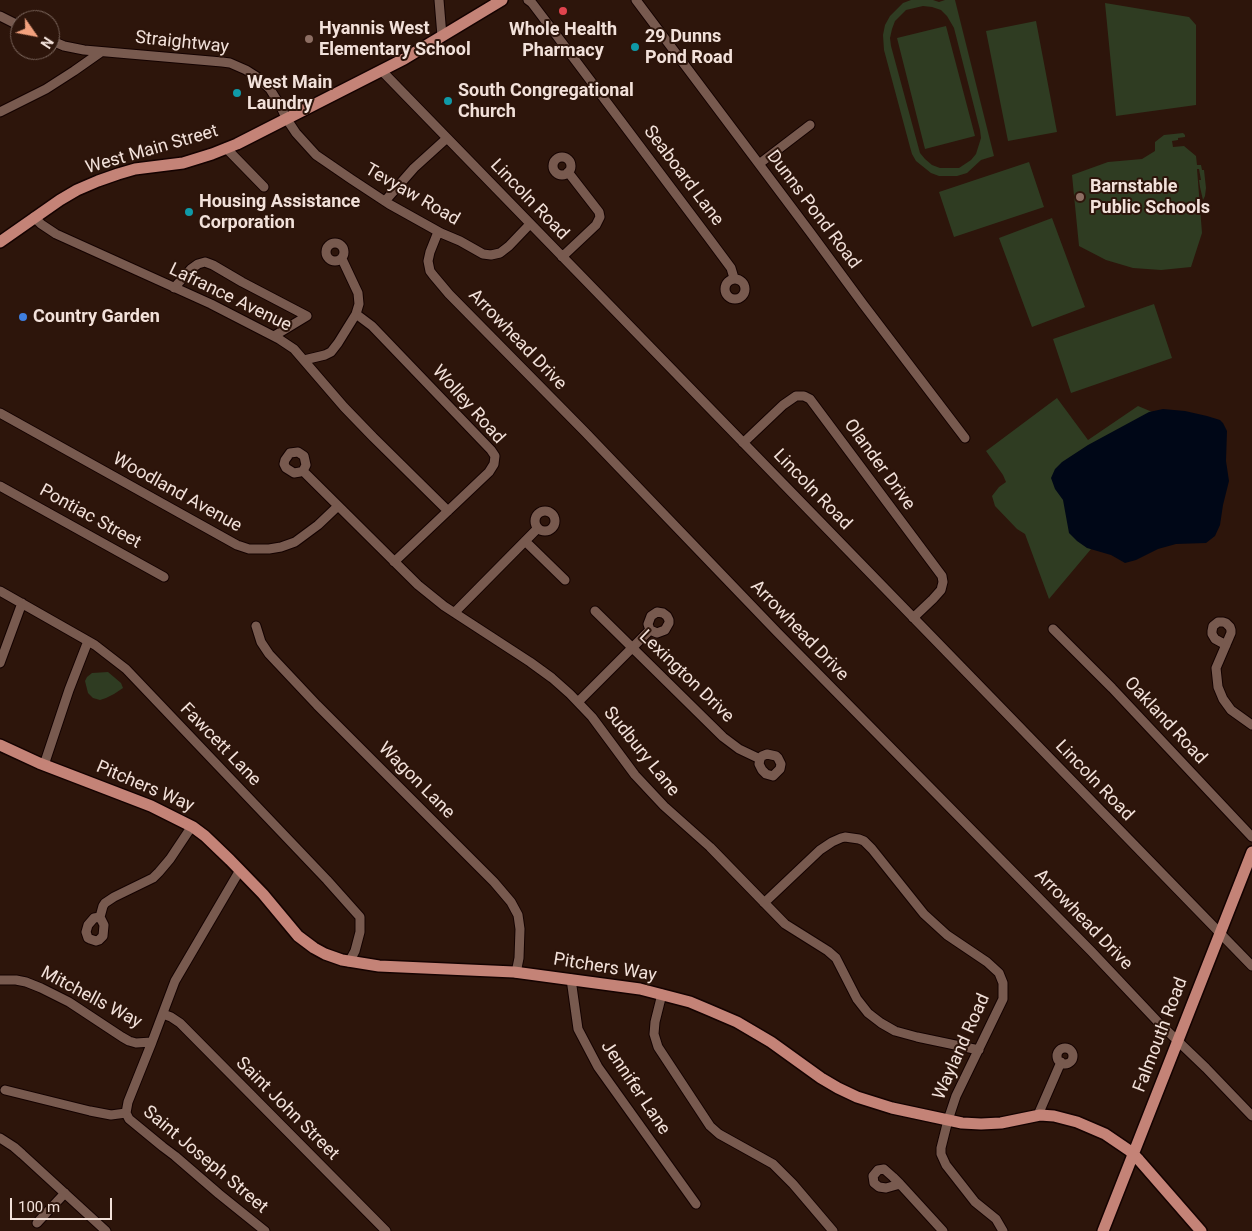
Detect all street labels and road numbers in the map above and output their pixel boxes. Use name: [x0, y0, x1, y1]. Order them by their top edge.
street label: Straightway: [134, 27, 230, 59]
street label: West Main Street: [83, 121, 221, 179]
street label: Seaboard Lane: [638, 122, 728, 230]
street label: Dunns Pond Road: [761, 147, 865, 273]
street label: Lincoln Road: [485, 155, 573, 245]
street label: Tevyaw Road: [361, 159, 463, 231]
street label: Lafrance Avenue: [165, 259, 295, 337]
street label: Arrowhead Drive: [463, 285, 571, 395]
street label: Wolley Road: [427, 361, 509, 449]
street label: Olander Drive: [839, 415, 919, 515]
street label: Lincoln Road: [768, 445, 856, 535]
street label: Woodland Avenue: [109, 449, 245, 537]
street label: Pontiac Street: [35, 480, 145, 554]
street label: Arrowhead Drive: [745, 576, 853, 686]
street label: Lexington Drive: [634, 626, 738, 728]
street label: Oakland Road: [1119, 673, 1211, 769]
street label: Fawcett Lane: [175, 699, 265, 791]
street label: Sudbury Lane: [598, 703, 684, 801]
street label: Lincoln Road: [1050, 736, 1138, 826]
street label: Wagon Lane: [373, 738, 459, 824]
street label: Pitchers Way: [93, 757, 197, 817]
street label: Arrowhead Drive: [1029, 865, 1137, 975]
street label: Pitchers Way: [552, 949, 658, 987]
street label: Mitchells Way: [37, 962, 145, 1034]
street label: Falmouth Road: [1129, 974, 1193, 1096]
street label: Wayland Road: [929, 991, 995, 1103]
street label: Jennifer Lane: [596, 1037, 674, 1139]
street label: Saint John Street: [231, 1053, 343, 1165]
street label: Saint Joseph Street: [138, 1102, 272, 1218]

